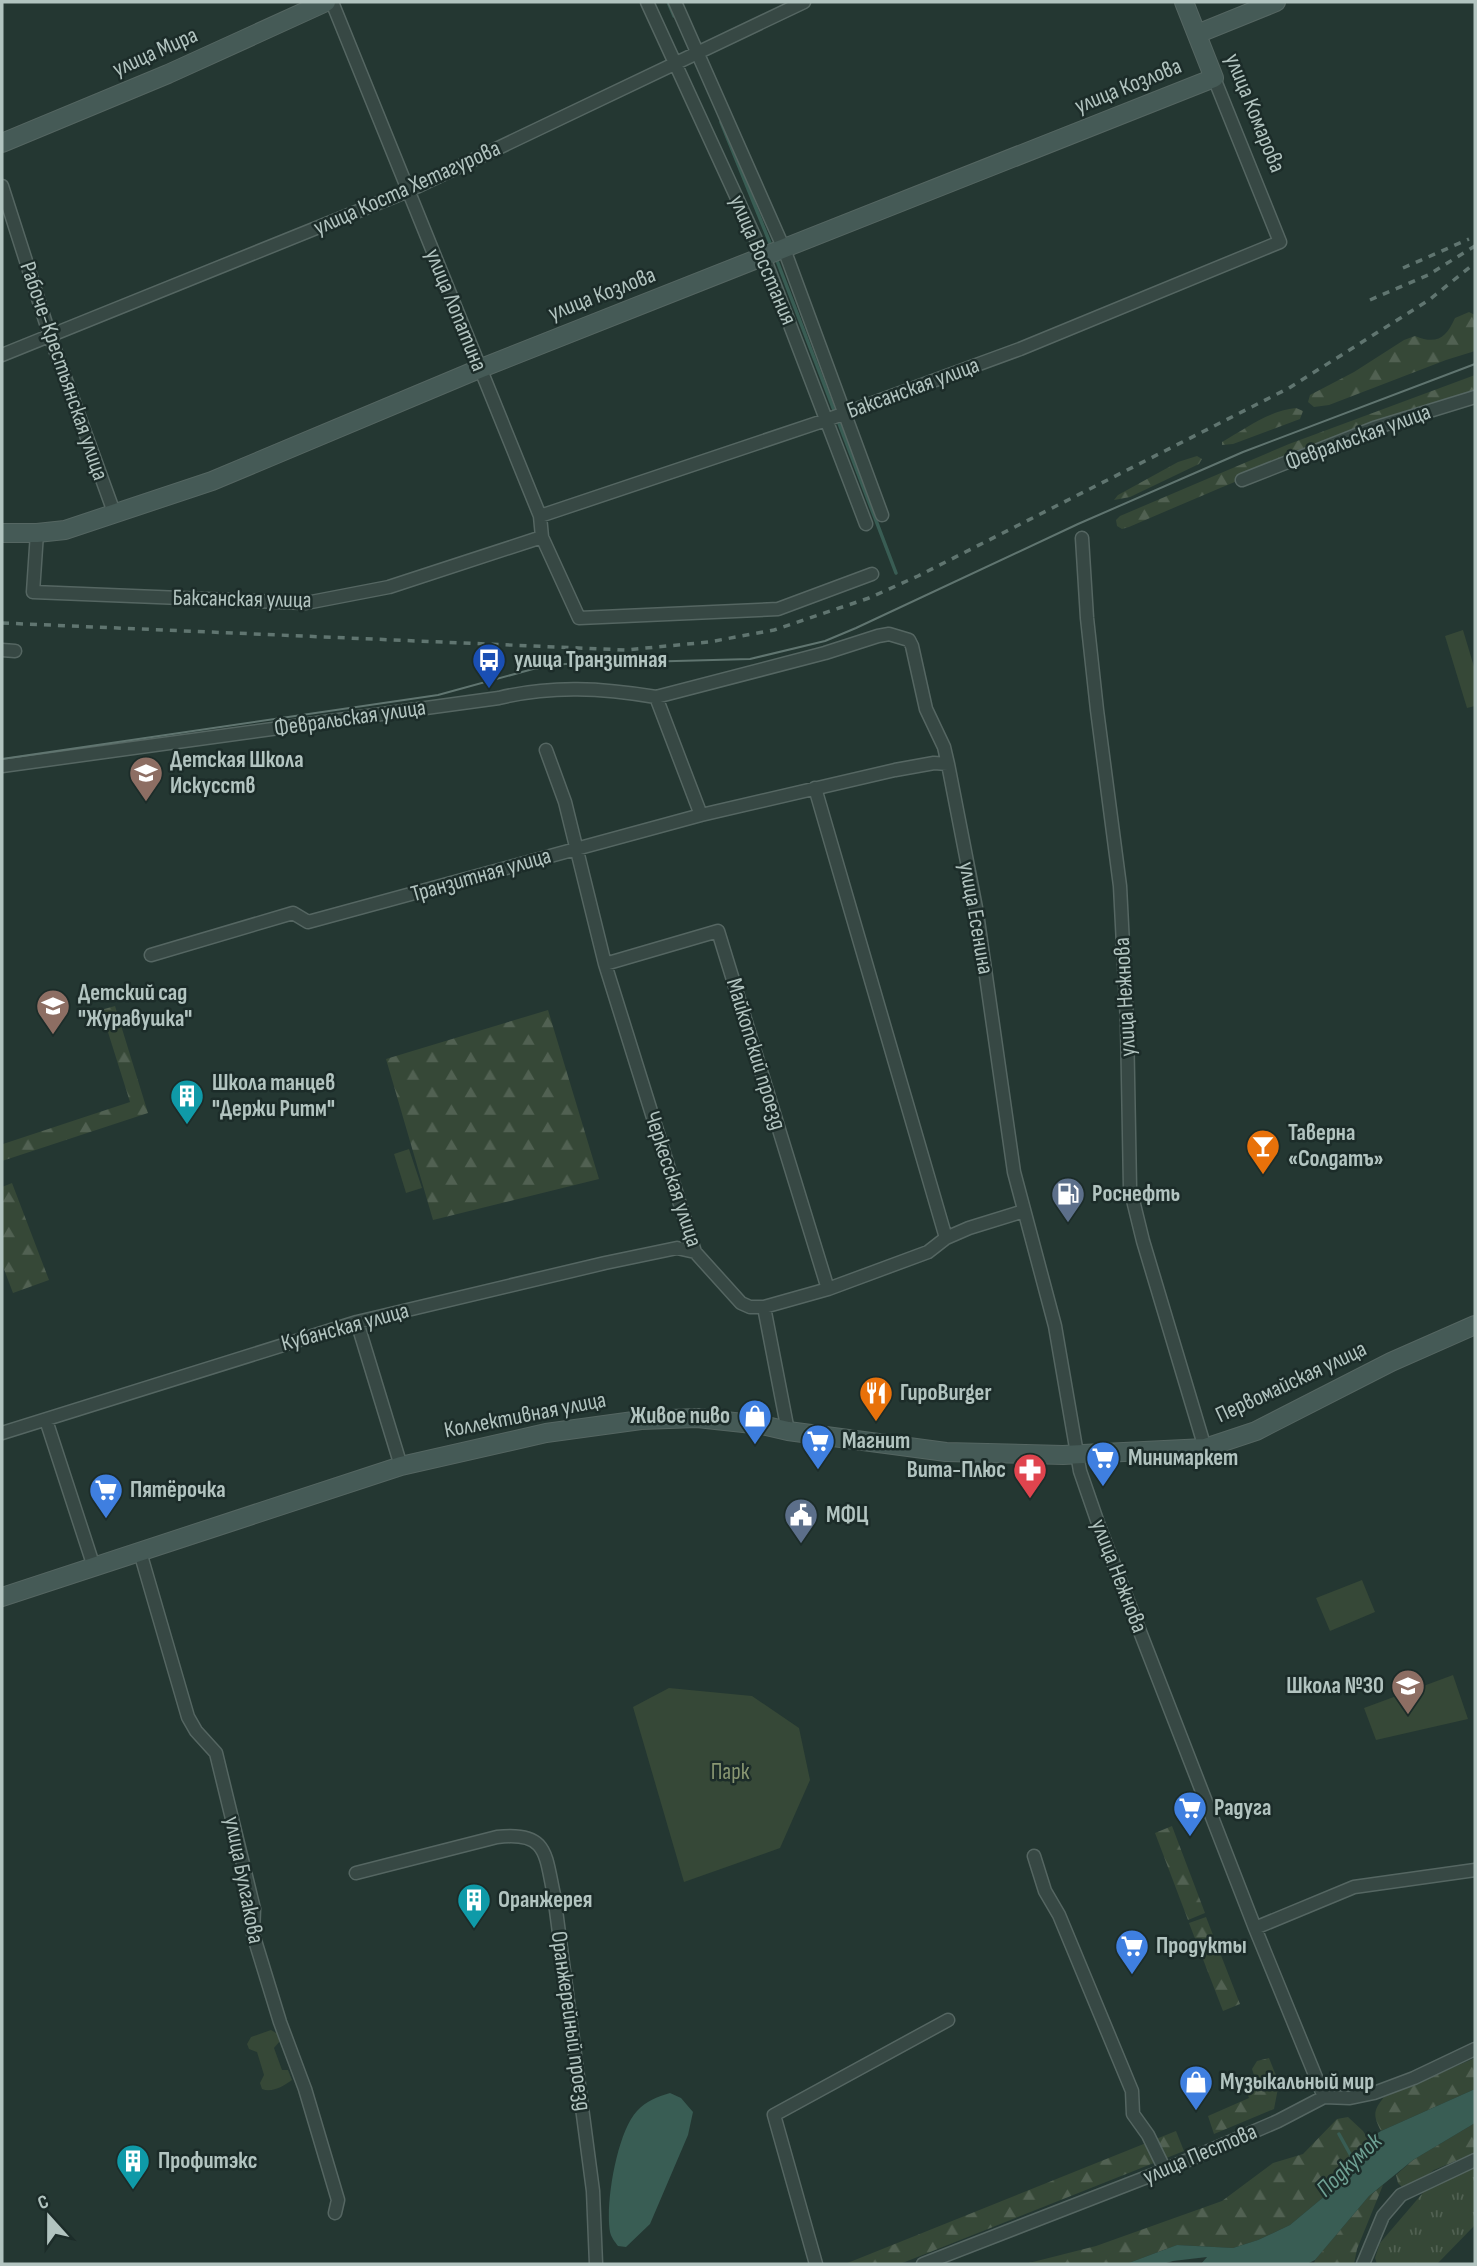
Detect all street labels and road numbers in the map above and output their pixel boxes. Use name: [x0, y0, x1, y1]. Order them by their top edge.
street label: улица Мира: [108, 21, 202, 83]
street label: улица Комарова: [1218, 49, 1292, 177]
street label: улица Козлова: [1071, 52, 1185, 120]
street label: улица Коста Хетагурова: [309, 134, 505, 242]
street label: улица Восстания: [723, 191, 803, 329]
street label: улица Лопатина: [419, 245, 493, 375]
street label: Рабоче-Крестьянская улица: [13, 258, 115, 484]
street label: улица Козлова: [544, 261, 660, 327]
street label: Баксанская улица: [843, 351, 983, 425]
street label: Февральская улица: [1281, 398, 1435, 476]
street label: Баксанская улица: [172, 584, 312, 614]
street label: Февральская улица: [272, 694, 428, 742]
street label: Транзитная улица: [408, 842, 554, 908]
street label: улица Есенина: [952, 859, 1000, 977]
street label: улица Нежнова: [1108, 937, 1142, 1057]
street label: Майкопский проезд: [720, 975, 792, 1133]
street label: Черкесская улица: [638, 1108, 708, 1250]
street label: Кубанская улица: [278, 1297, 412, 1357]
street label: Первомайская улица: [1211, 1335, 1371, 1429]
street label: Коллективная улица: [442, 1386, 608, 1444]
street label: улица Нежнова: [1085, 1515, 1153, 1637]
street label: улица Булгакова: [218, 1814, 270, 1946]
street label: Оранжерейный проезд: [545, 1929, 597, 2113]
street label: улица Пестова: [1139, 2117, 1261, 2191]

